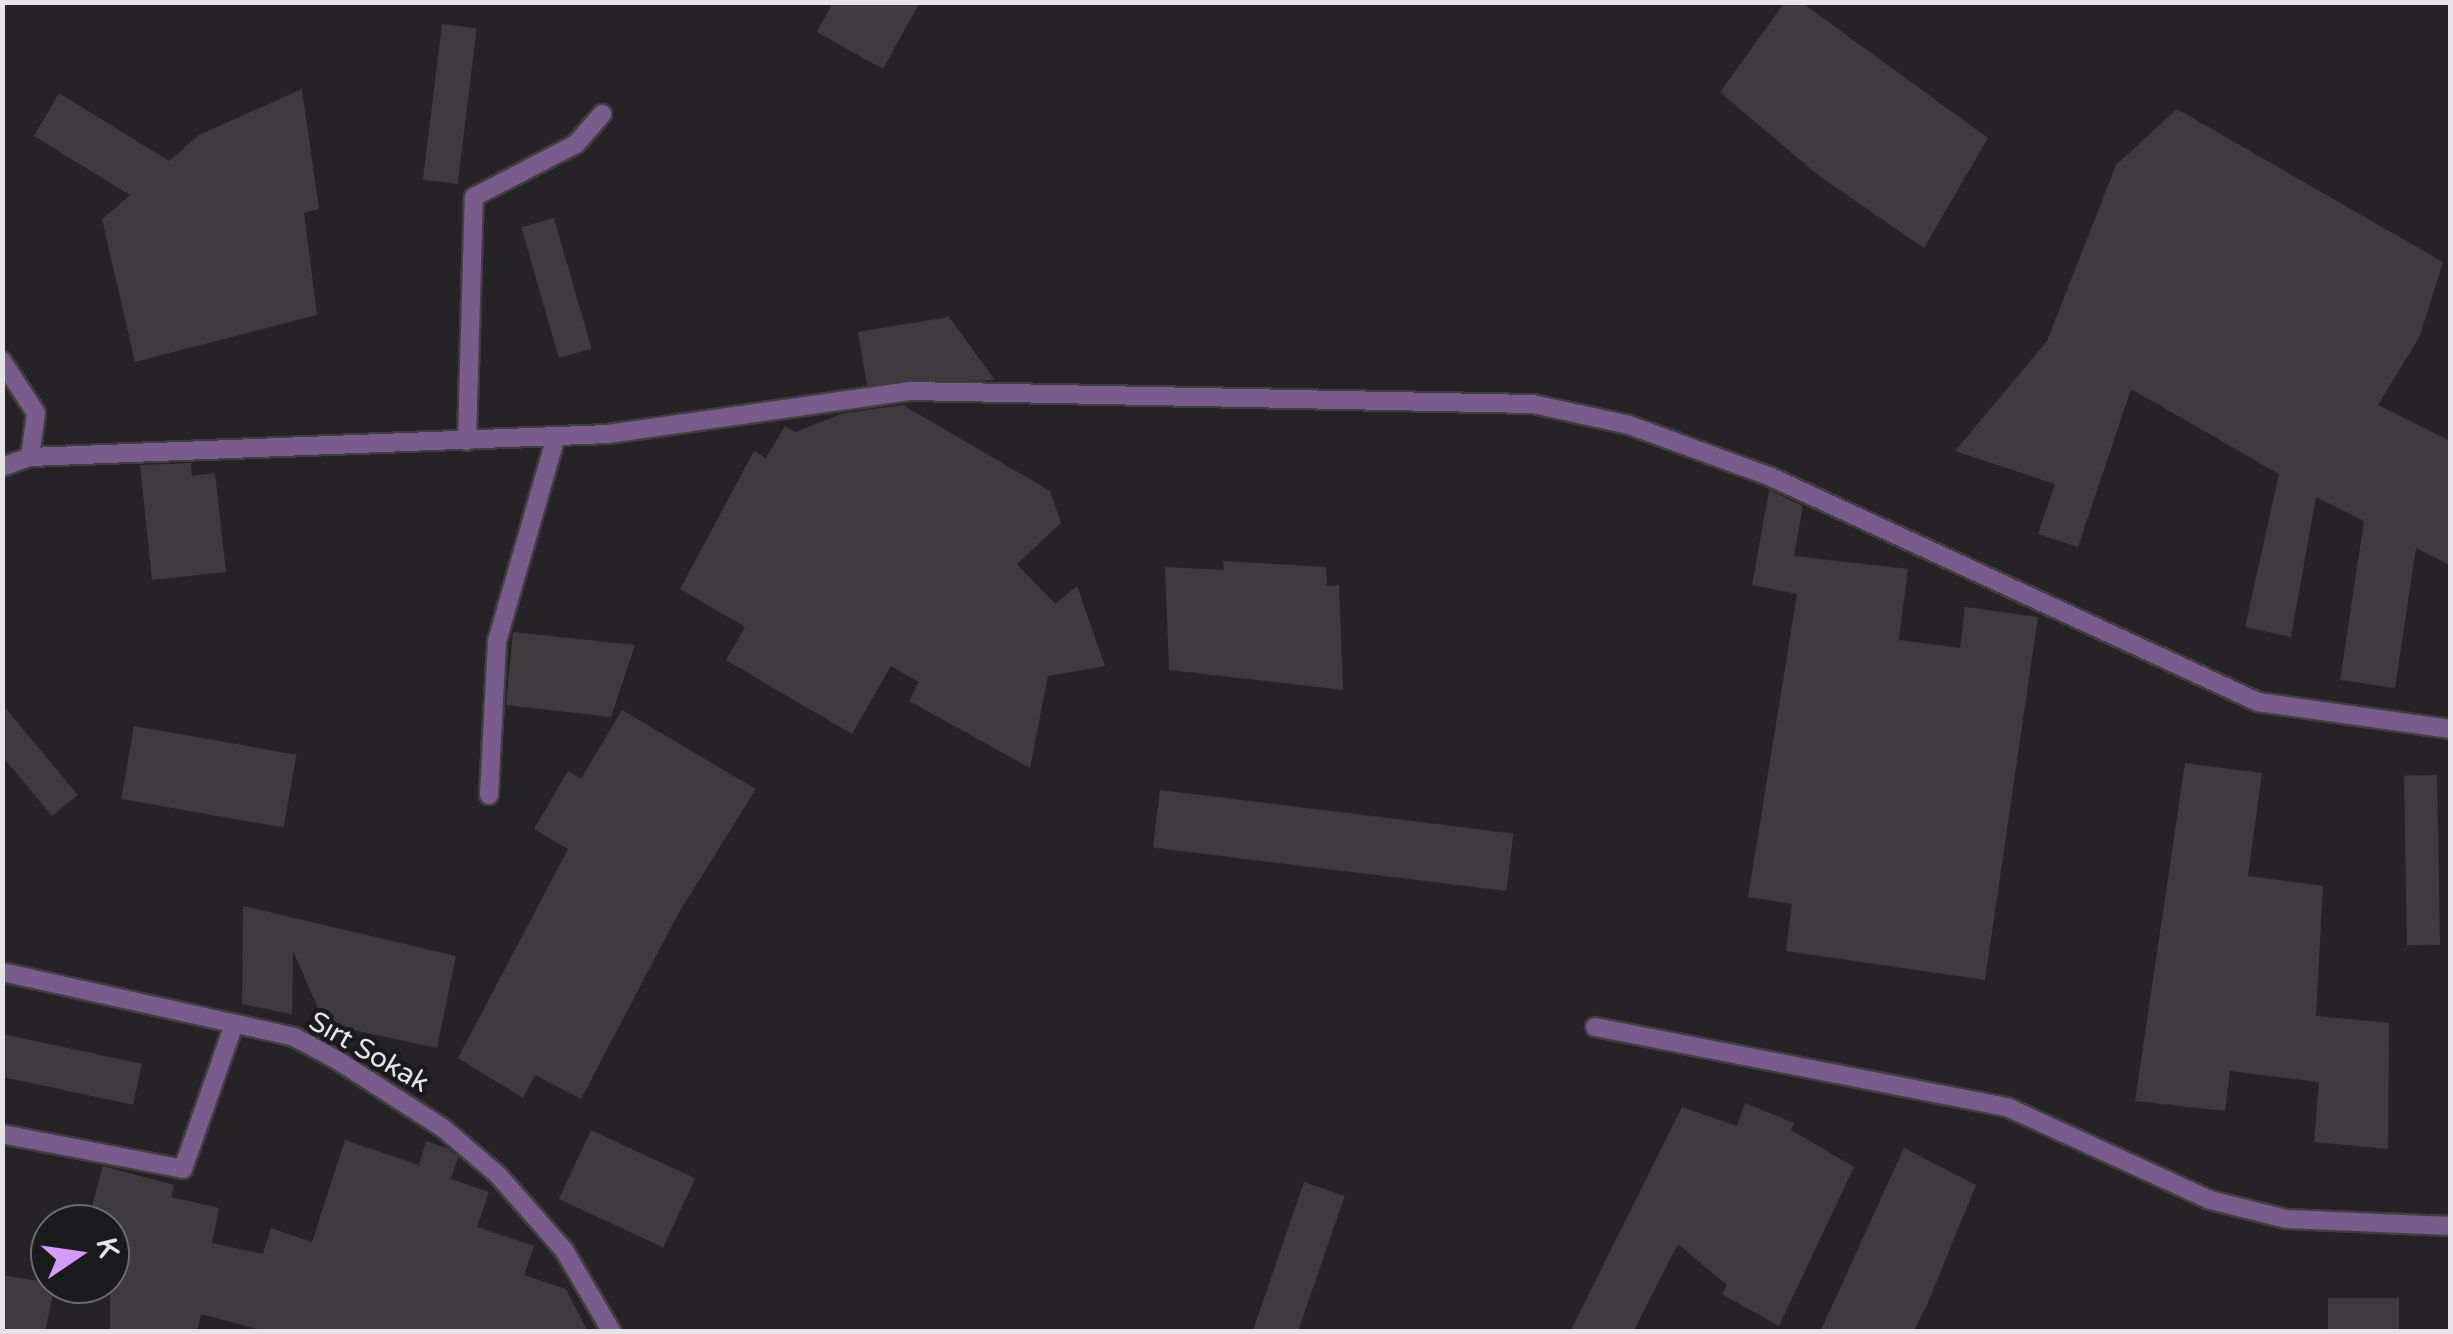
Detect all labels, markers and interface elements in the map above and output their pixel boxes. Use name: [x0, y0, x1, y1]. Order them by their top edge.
street label: Sırt Sokak: [303, 1004, 435, 1100]
north arrow: [30, 1204, 130, 1304]
text: K: [89, 1235, 126, 1261]

